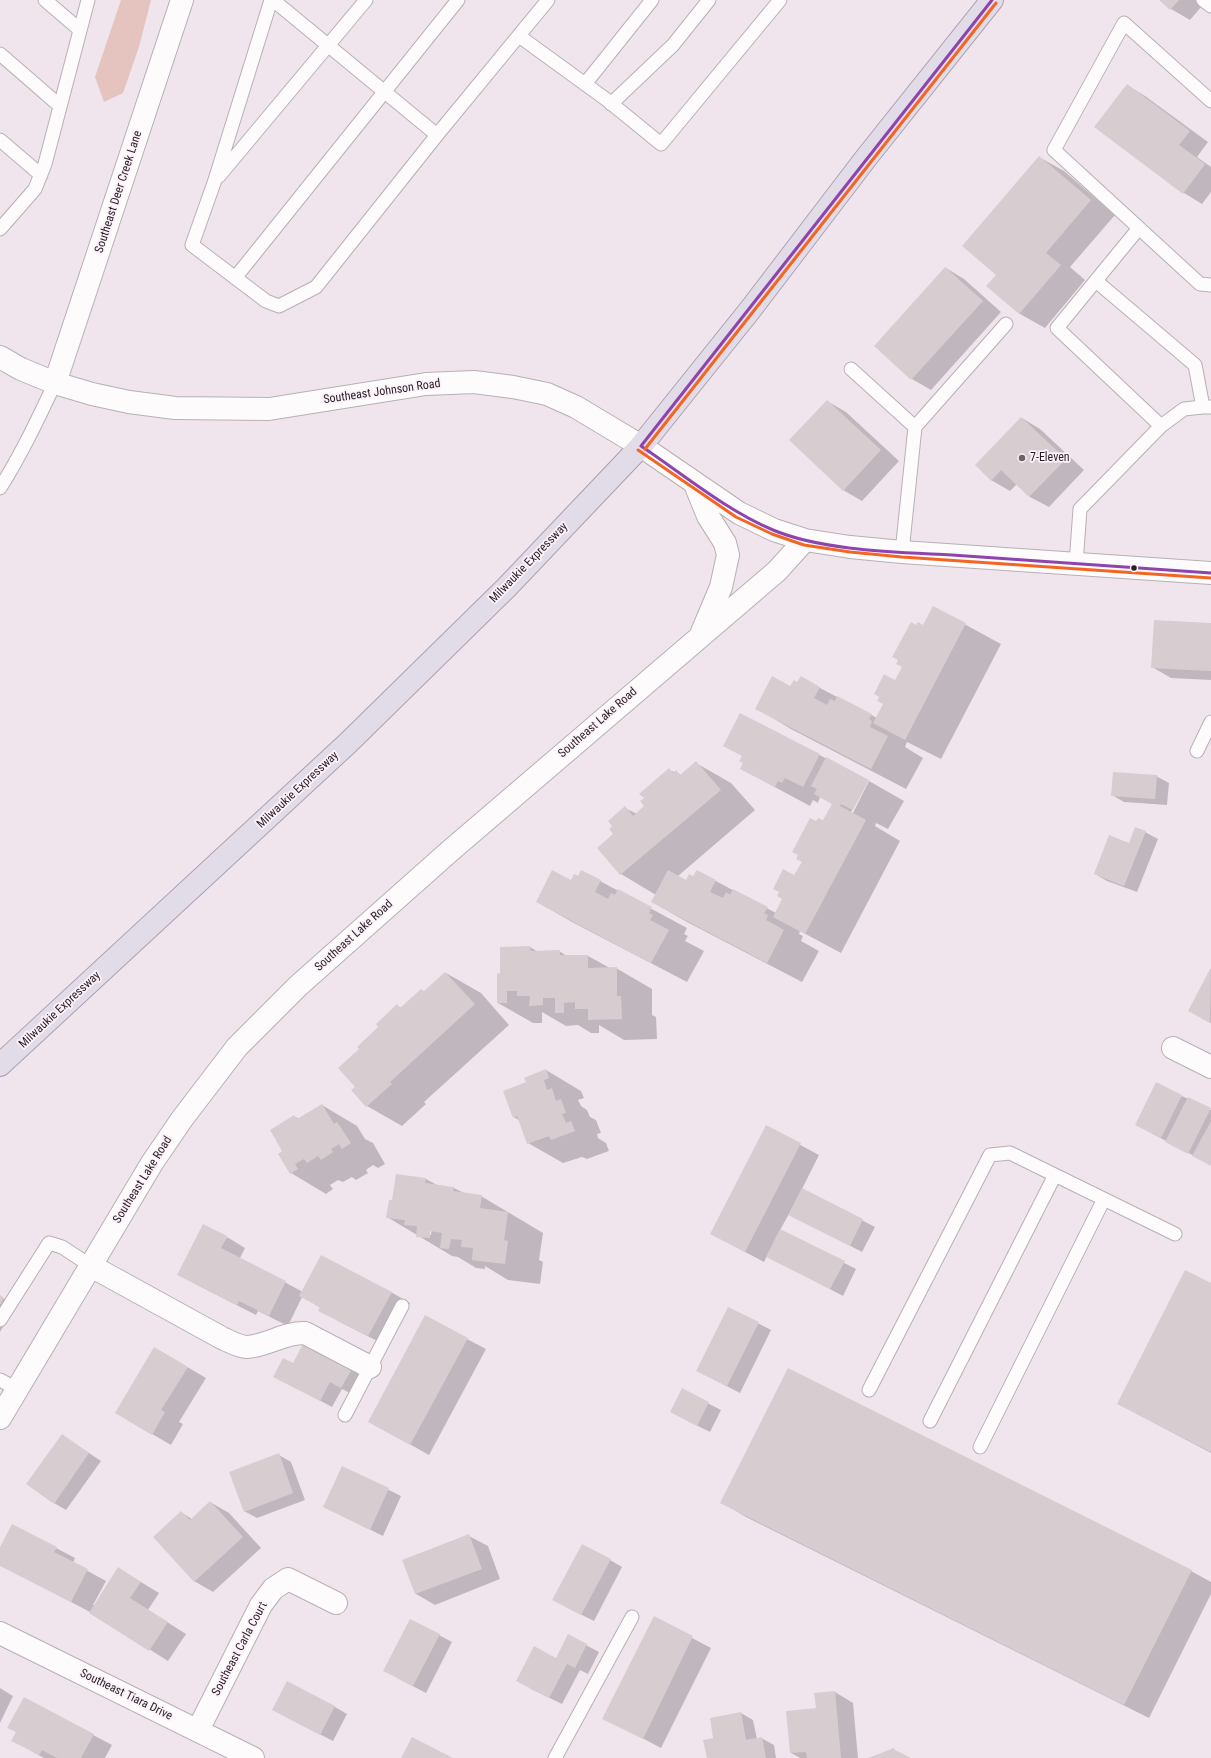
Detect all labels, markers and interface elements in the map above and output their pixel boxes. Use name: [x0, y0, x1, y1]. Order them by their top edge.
street label: Southeast Deer Creek Lane: [92, 129, 146, 255]
street label: Southeast Johnson Road: [323, 377, 441, 407]
place label: 7-Eleven: [1030, 451, 1070, 465]
marker: 7-Eleven: [1017, 453, 1027, 463]
street label: Milwaukie Expressway: [487, 520, 571, 606]
unlabelled marker: [1129, 563, 1139, 573]
street label: Southeast Lake Road: [556, 685, 640, 761]
street label: Milwaukie Expressway: [254, 749, 342, 831]
street label: Southeast Lake Road: [312, 897, 396, 975]
street label: Milwaukie Expressway: [16, 969, 104, 1051]
street label: Southeast Lake Road: [110, 1134, 176, 1226]
street label: Southeast Carla Court: [209, 1600, 271, 1698]
street label: Southeast Tiara Drive: [77, 1666, 175, 1724]

